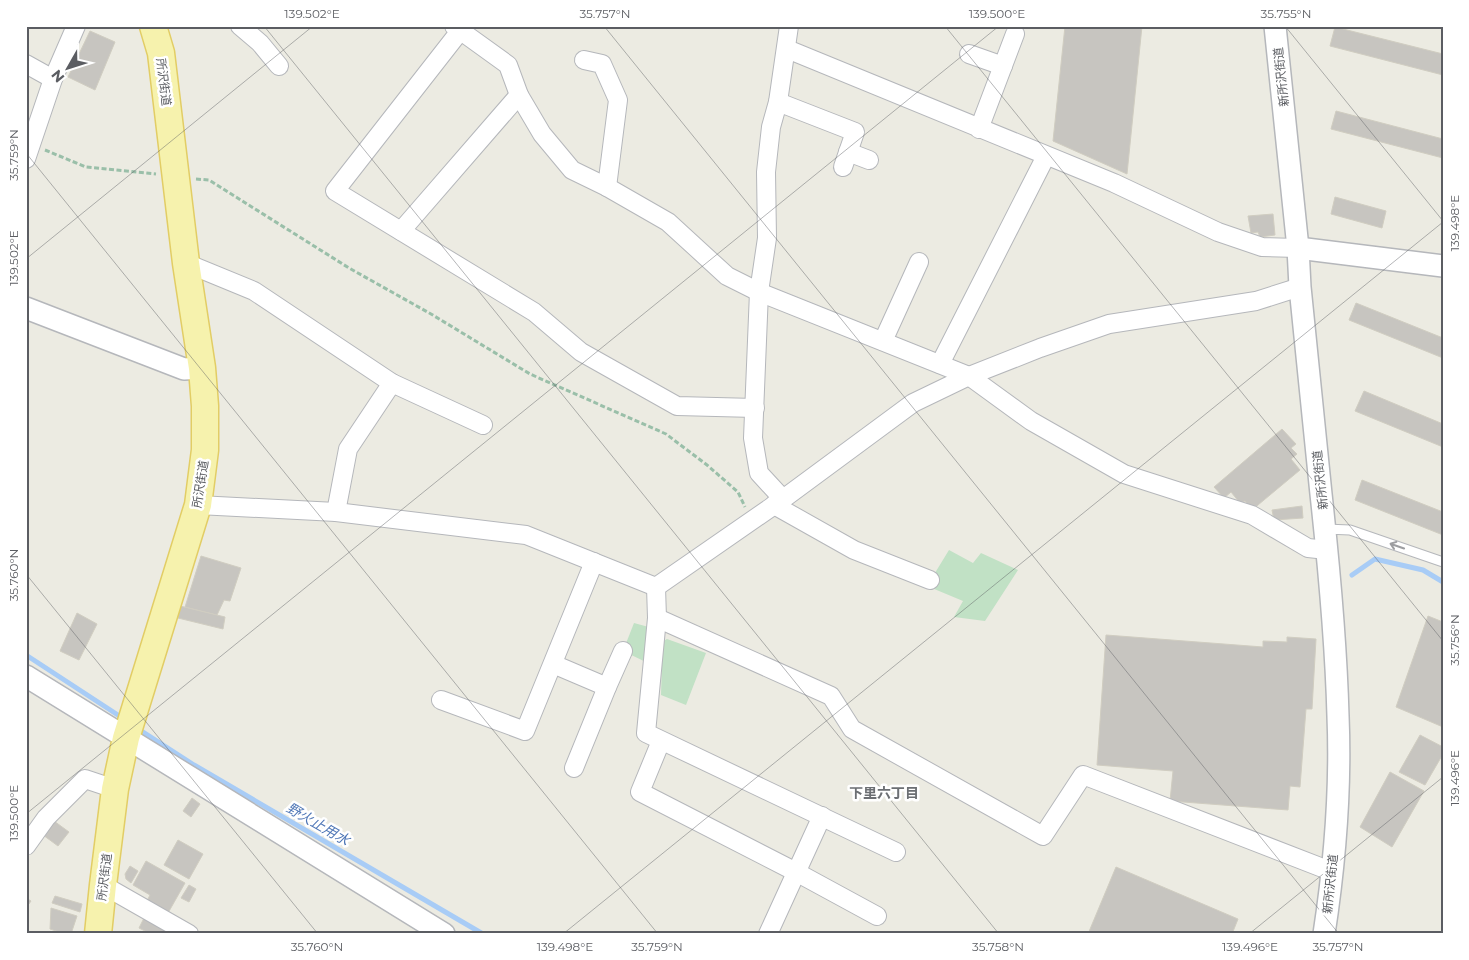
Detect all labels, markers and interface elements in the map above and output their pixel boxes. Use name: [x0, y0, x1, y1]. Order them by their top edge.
text: 139.502°E: [284, 6, 340, 21]
text: 35.757°N: [579, 6, 631, 21]
text: 139.500°E: [969, 6, 1025, 21]
text: 35.755°N: [1261, 6, 1311, 21]
north arrow: [42, 42, 92, 92]
street label: 新所沢街道: [1270, 46, 1292, 108]
street label: 所沢街道: [154, 57, 174, 107]
text: N: [47, 66, 68, 86]
text: 35.759°N: [6, 129, 21, 181]
text: 139.498°E: [1447, 195, 1462, 251]
text: 139.502°E: [6, 230, 21, 286]
street label: 新所沢街道: [1309, 449, 1331, 511]
street label: 所沢街道: [189, 459, 211, 509]
one-way arrow: [1389, 541, 1405, 550]
text: 35.760°N: [6, 549, 21, 601]
text: 35.756°N: [1447, 614, 1462, 666]
text: 139.496°E: [1447, 750, 1462, 806]
district label: 下里六丁目: [849, 784, 919, 802]
text: 139.500°E: [6, 785, 21, 841]
water label: 野火止用水: [283, 799, 355, 850]
street label: 所沢街道: [94, 852, 114, 902]
street label: 新所沢街道: [1319, 853, 1341, 915]
text: 35.760°N: [291, 939, 343, 954]
text: 139.498°E: [537, 939, 593, 954]
text: 35.759°N: [631, 939, 683, 954]
text: 35.758°N: [972, 939, 1024, 954]
text: 139.496°E: [1222, 939, 1278, 954]
text: 35.757°N: [1312, 939, 1364, 954]

